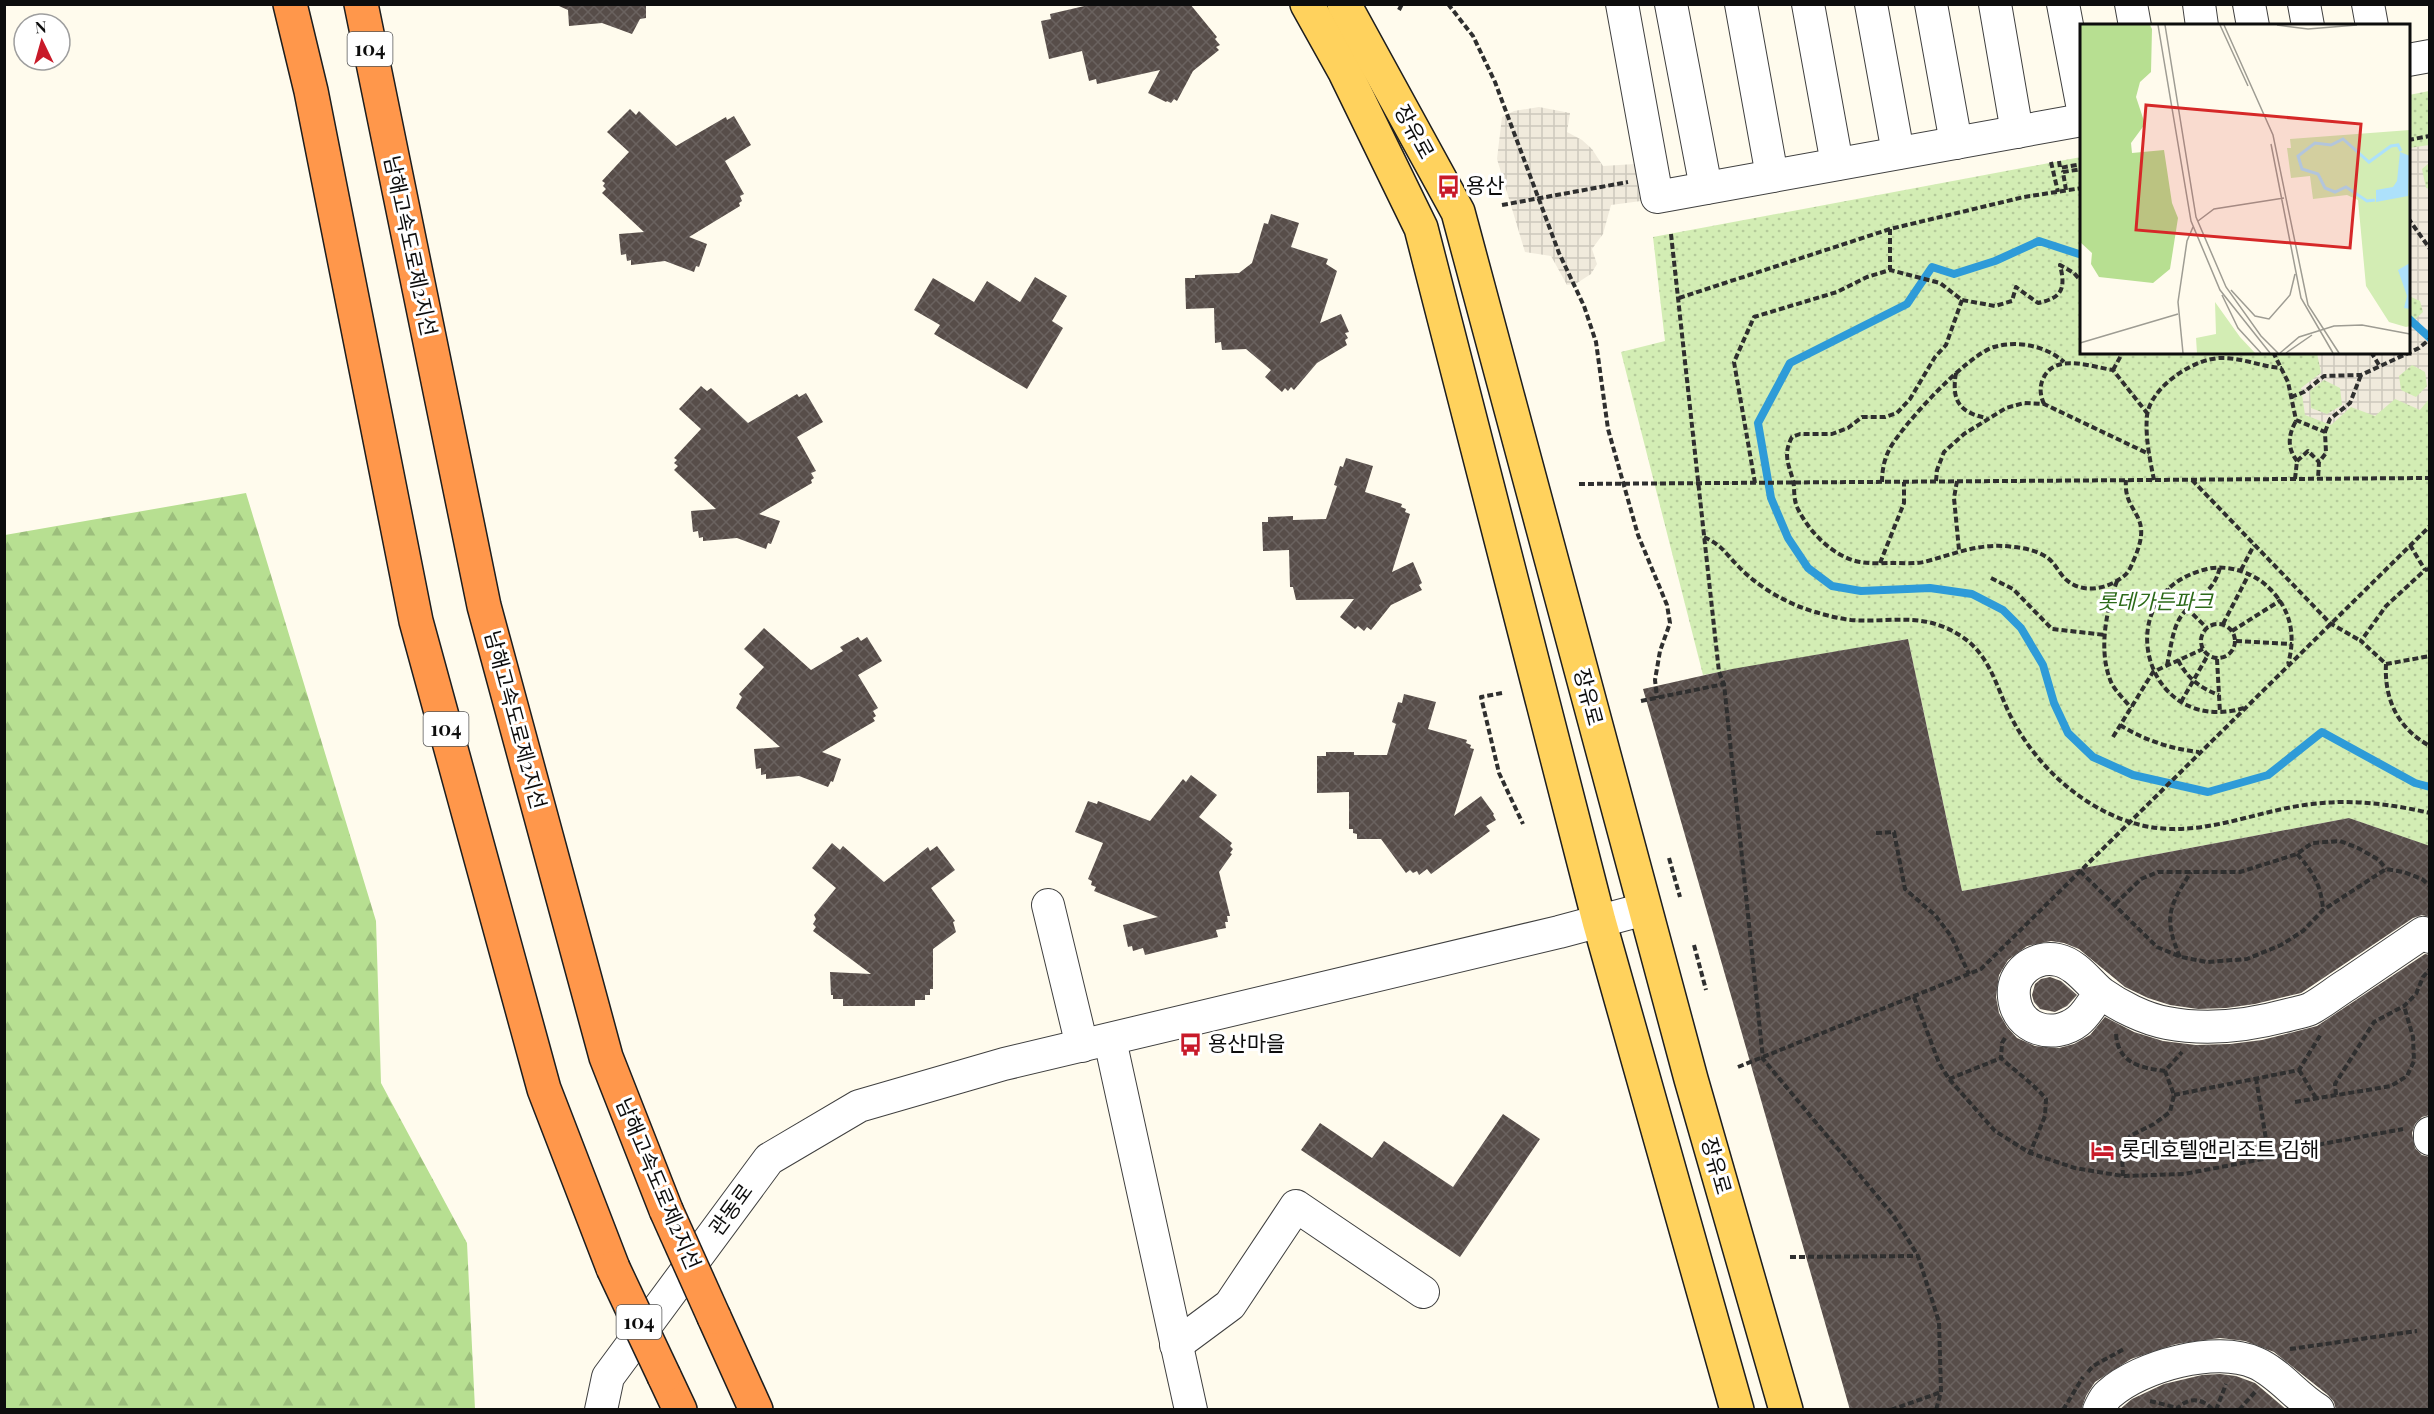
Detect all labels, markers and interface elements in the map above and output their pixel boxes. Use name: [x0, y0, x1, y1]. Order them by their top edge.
north arrow: [12, 12, 72, 72]
text: N: [34, 16, 48, 38]
inset map: [2080, 24, 2410, 354]
road number: 104: [348, 32, 392, 66]
street label: 장유로: [1389, 99, 1442, 163]
street label: 남해고속도로제2지선: [379, 153, 445, 338]
place label: 용산: [1466, 170, 1505, 198]
bus stop icon: 용산: [1435, 173, 1461, 199]
park label: 롯데가든파크: [2097, 586, 2214, 614]
street label: 남해고속도로제2지선: [480, 627, 554, 812]
street label: 장유로: [1569, 665, 1611, 728]
road number: 104: [424, 712, 468, 746]
place label: 용산마을: [1208, 1028, 1285, 1056]
bus stop icon: 용산마을: [1177, 1031, 1203, 1057]
street label: 남해고속도로제2지선: [611, 1093, 709, 1273]
street label: 장유로: [1696, 1134, 1739, 1197]
place label: 롯데호텔앤리조트 김해: [2121, 1134, 2319, 1162]
hotel icon: 롯데호텔앤리조트 김해: [2090, 1137, 2116, 1163]
street label: 관동로: [701, 1177, 758, 1241]
road number: 104: [616, 1305, 662, 1339]

